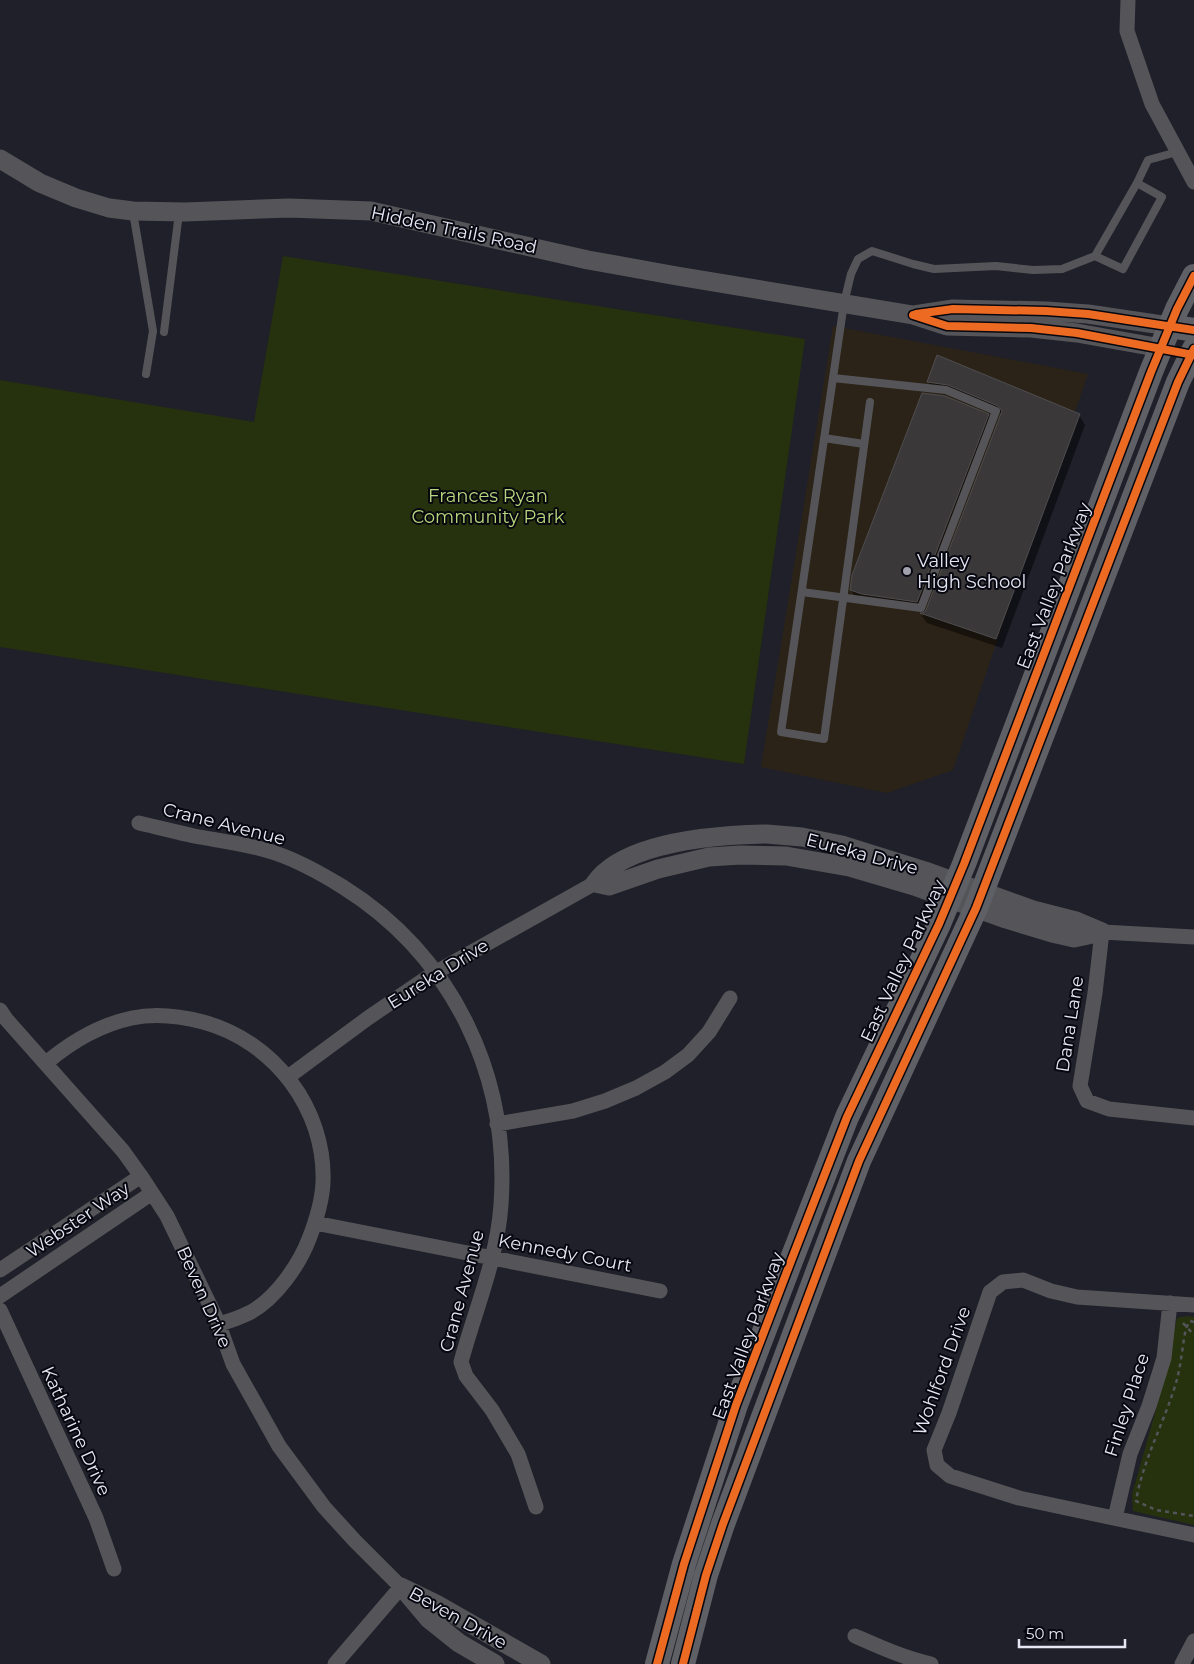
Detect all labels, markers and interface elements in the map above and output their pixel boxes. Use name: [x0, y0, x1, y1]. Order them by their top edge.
street label: Hidden Trails Road: [369, 202, 539, 258]
park label: Frances Ryan Community Park: [411, 485, 565, 528]
street label: East Valley Parkway: [1012, 499, 1096, 672]
place label: Valley High School: [917, 550, 1026, 593]
marker: Valley High School: [901, 565, 913, 577]
street label: Crane Avenue: [160, 798, 288, 850]
street label: Eureka Drive: [804, 829, 920, 880]
street label: East Valley Parkway: [856, 876, 950, 1046]
street label: Eureka Drive: [383, 934, 493, 1014]
street label: Dana Lane: [1052, 974, 1088, 1074]
street label: Webster Way: [22, 1177, 134, 1263]
street label: Crane Avenue: [435, 1227, 489, 1354]
street label: Kennedy Court: [496, 1229, 634, 1277]
street label: Beven Drive: [172, 1243, 236, 1351]
street label: East Valley Parkway: [707, 1249, 789, 1423]
street label: Wohlford Drive: [908, 1303, 976, 1438]
street label: Finley Place: [1100, 1350, 1154, 1460]
street label: Katharine Drive: [36, 1363, 116, 1499]
street label: Beven Drive: [405, 1582, 511, 1654]
scale bar: [1019, 1616, 1125, 1648]
text: 50 m: [1026, 1624, 1064, 1643]

